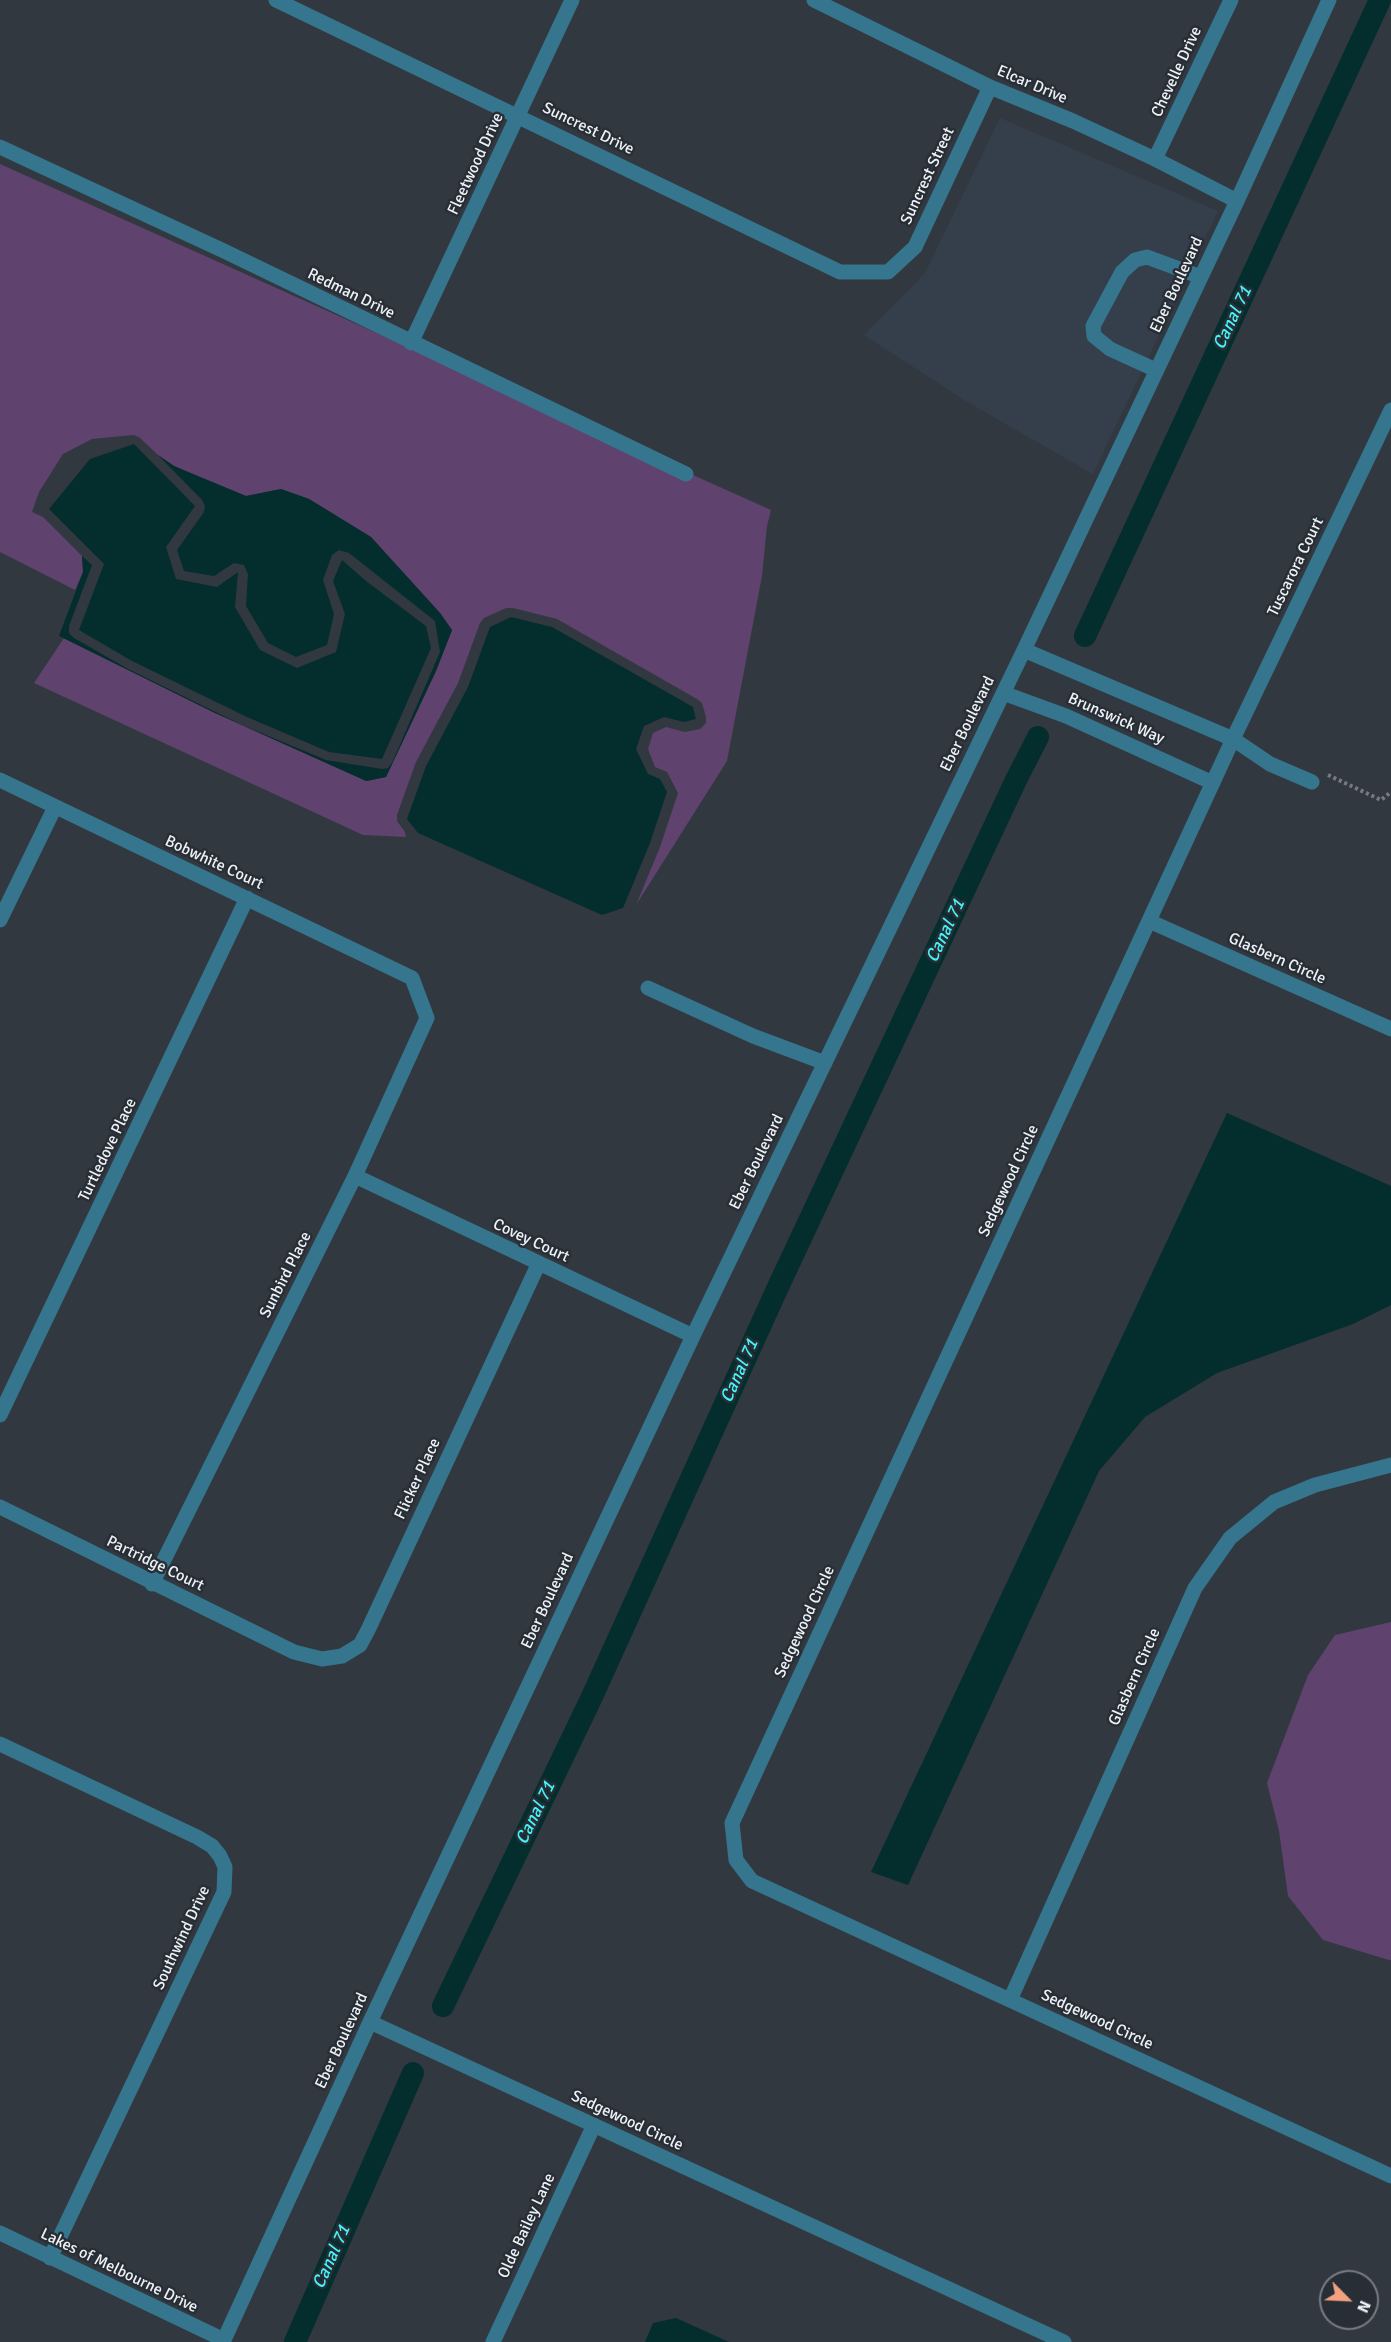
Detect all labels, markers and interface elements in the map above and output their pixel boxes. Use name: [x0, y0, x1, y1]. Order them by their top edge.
street label: Chevelle Drive: [1148, 24, 1206, 120]
street label: Elcar Drive: [994, 62, 1070, 108]
street label: Suncrest Drive: [539, 99, 637, 159]
street label: Fleetwood Drive: [444, 110, 508, 218]
street label: Suncrest Street: [897, 124, 959, 228]
street label: Eber Boulevard: [1146, 234, 1208, 336]
street label: Redman Drive: [304, 265, 398, 323]
water label: Canal 71: [1209, 283, 1257, 353]
street label: Tuscarora Court: [1264, 514, 1328, 620]
street label: Eber Boulevard: [937, 673, 999, 775]
street label: Brunswick Way: [1065, 689, 1167, 749]
street label: Bobwhite Court: [162, 832, 266, 894]
water label: Canal 71: [922, 896, 970, 966]
street label: Glasbern Circle: [1225, 929, 1329, 989]
street label: Turtledove Place: [75, 1095, 141, 1205]
street label: Eber Boulevard: [726, 1111, 788, 1213]
street label: Sedgewood Circle: [975, 1122, 1043, 1240]
street label: Covey Court: [490, 1215, 572, 1267]
street label: Sunbird Place: [256, 1229, 316, 1321]
water label: Canal 71: [716, 1336, 764, 1406]
street label: Flicker Place: [391, 1435, 445, 1523]
street label: Partridge Court: [103, 1532, 207, 1596]
street label: Eber Boulevard: [517, 1550, 579, 1652]
street label: Sedgewood Circle: [771, 1563, 839, 1681]
street label: Glasbern Circle: [1105, 1625, 1165, 1729]
water label: Canal 71: [511, 1778, 561, 1848]
street label: Southwind Drive: [149, 1883, 215, 1993]
street label: Sedgewood Circle: [1038, 1986, 1156, 2054]
street label: Eber Boulevard: [311, 1990, 373, 2092]
street label: Sedgewood Circle: [568, 2087, 686, 2155]
street label: Olde Bailey Lane: [494, 2170, 560, 2282]
water label: Canal 71: [308, 2222, 356, 2292]
street label: Lakes of Melbourne Drive: [37, 2225, 201, 2317]
north arrow: [1319, 2270, 1379, 2330]
text: N: [1352, 2297, 1375, 2316]

